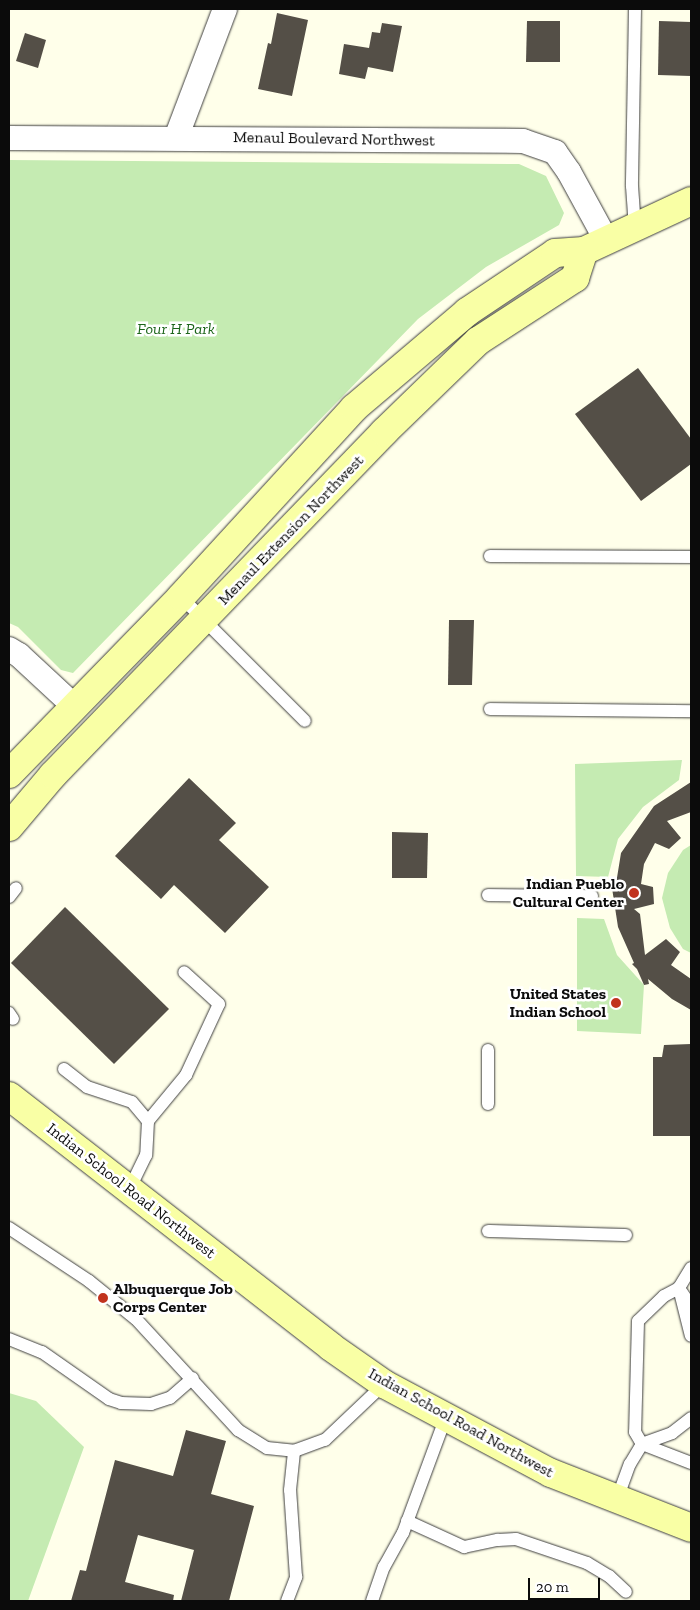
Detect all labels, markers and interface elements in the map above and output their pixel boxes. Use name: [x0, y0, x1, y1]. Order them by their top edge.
street label: Menaul Boulevard Northwest: [233, 128, 435, 150]
park label: Four H Park: [137, 319, 215, 339]
street label: Menaul Extension Northwest: [214, 451, 368, 609]
place label: Indian Pueblo Cultural Center: [513, 874, 624, 912]
marker: Indian Pueblo Cultural Center: [628, 887, 640, 899]
place label: United States Indian School: [509, 984, 606, 1022]
marker: United States Indian School: [610, 997, 622, 1009]
street label: Indian School Road Northwest: [43, 1119, 219, 1263]
place label: Albuquerque Job Corps Center: [113, 1279, 233, 1317]
marker: Albuquerque Job Corps Center: [97, 1292, 109, 1304]
street label: Indian School Road Northwest: [365, 1364, 557, 1482]
scale bar: [530, 1568, 602, 1600]
text: 20 m: [536, 1578, 569, 1596]

